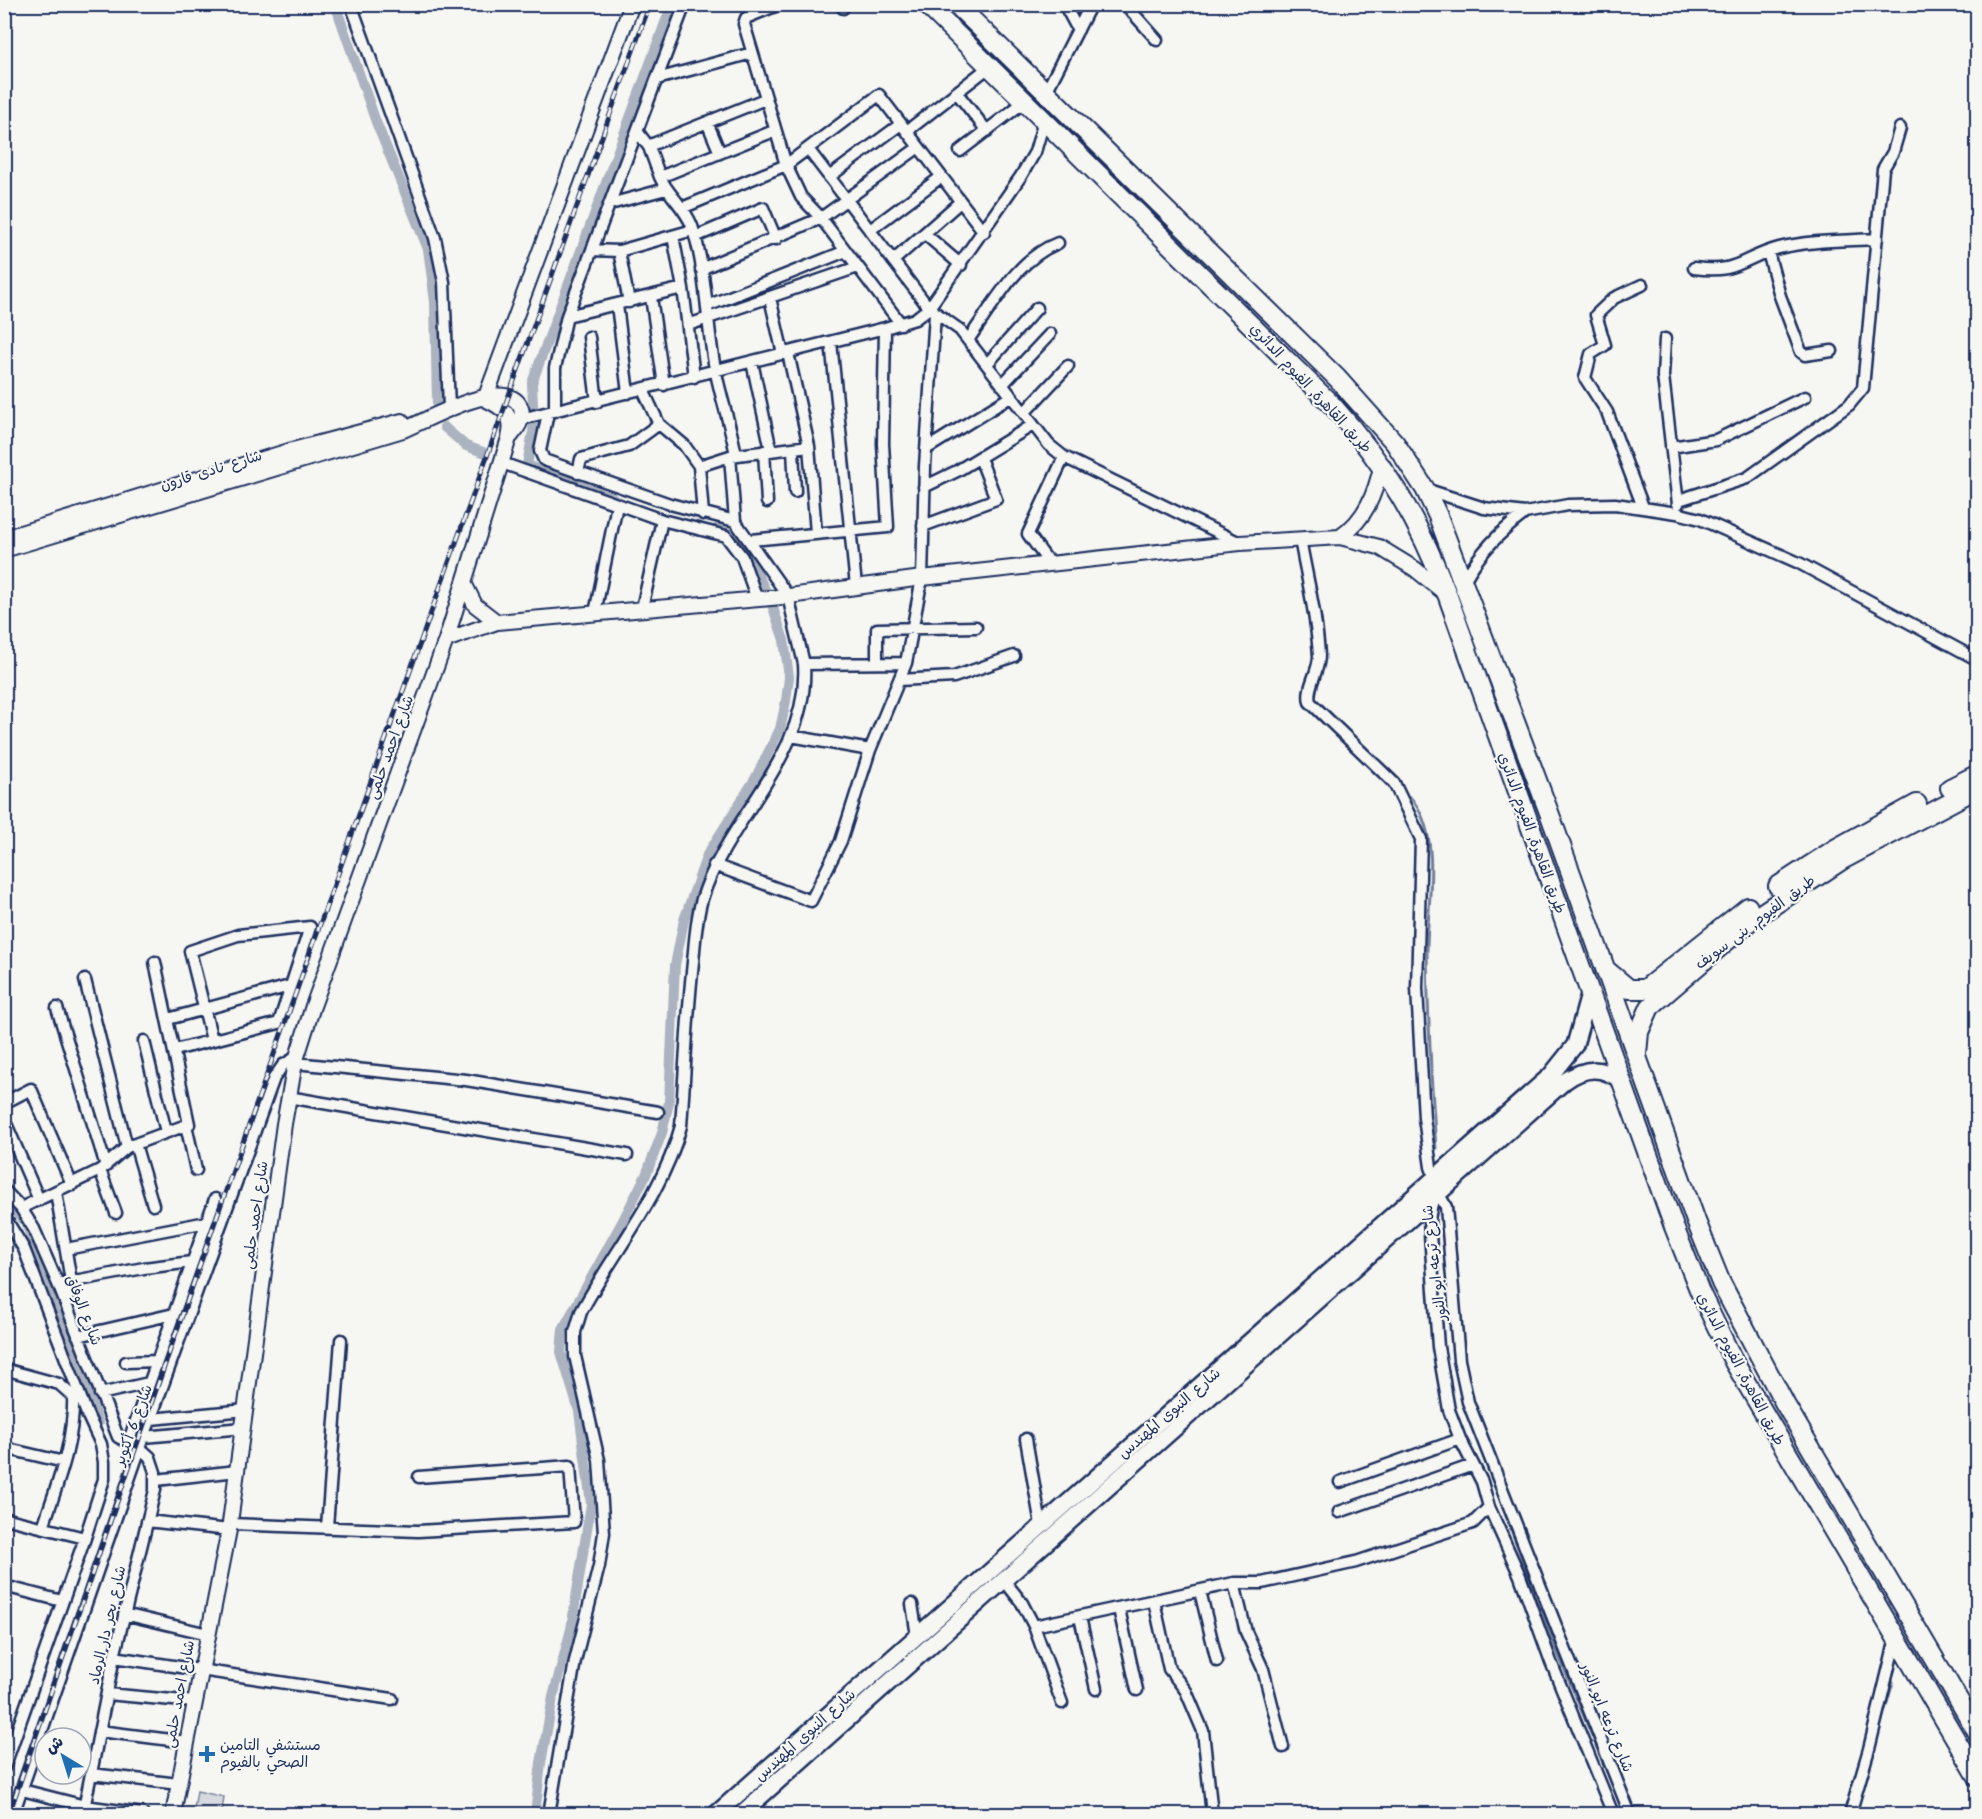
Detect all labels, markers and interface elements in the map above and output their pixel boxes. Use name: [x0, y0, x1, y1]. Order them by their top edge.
street label: طريق القاهرة, الفيوم الدائري: [1243, 318, 1377, 459]
street label: شارع نادى قارون: [157, 444, 265, 498]
street label: شارع احمد حلمى: [361, 692, 421, 803]
street label: طريق القاهرة, الفيوم الدائري: [1491, 749, 1571, 918]
street label: طريق الفيوم, بنى سويف: [1690, 869, 1821, 976]
street label: شارع احمد حلمى: [237, 1159, 275, 1271]
street label: شارع ترعه ابو النور: [1416, 1203, 1454, 1323]
street label: شارع الوفاق: [59, 1271, 108, 1349]
street label: طريق القاهرة, الفيوم الدائري: [1690, 1289, 1791, 1450]
street label: شارع النبوى المهندس: [1113, 1362, 1226, 1465]
street label: شارع 6 أكتوبر: [107, 1381, 160, 1471]
street label: شارع بحر دار الرماد: [83, 1563, 133, 1687]
street label: شارع احمد حلمى: [158, 1638, 202, 1750]
street label: شارع ترعه ابو النور: [1573, 1658, 1639, 1776]
street label: شارع النبوى المهندس: [750, 1683, 862, 1788]
north arrow: [33, 1726, 93, 1786]
text: ش: [40, 1730, 69, 1761]
place label: مستشفي التامين الصحي بالفيوم: [220, 1734, 321, 1775]
marker: مستشفي التامين الصحي بالفيوم: [198, 1745, 216, 1763]

